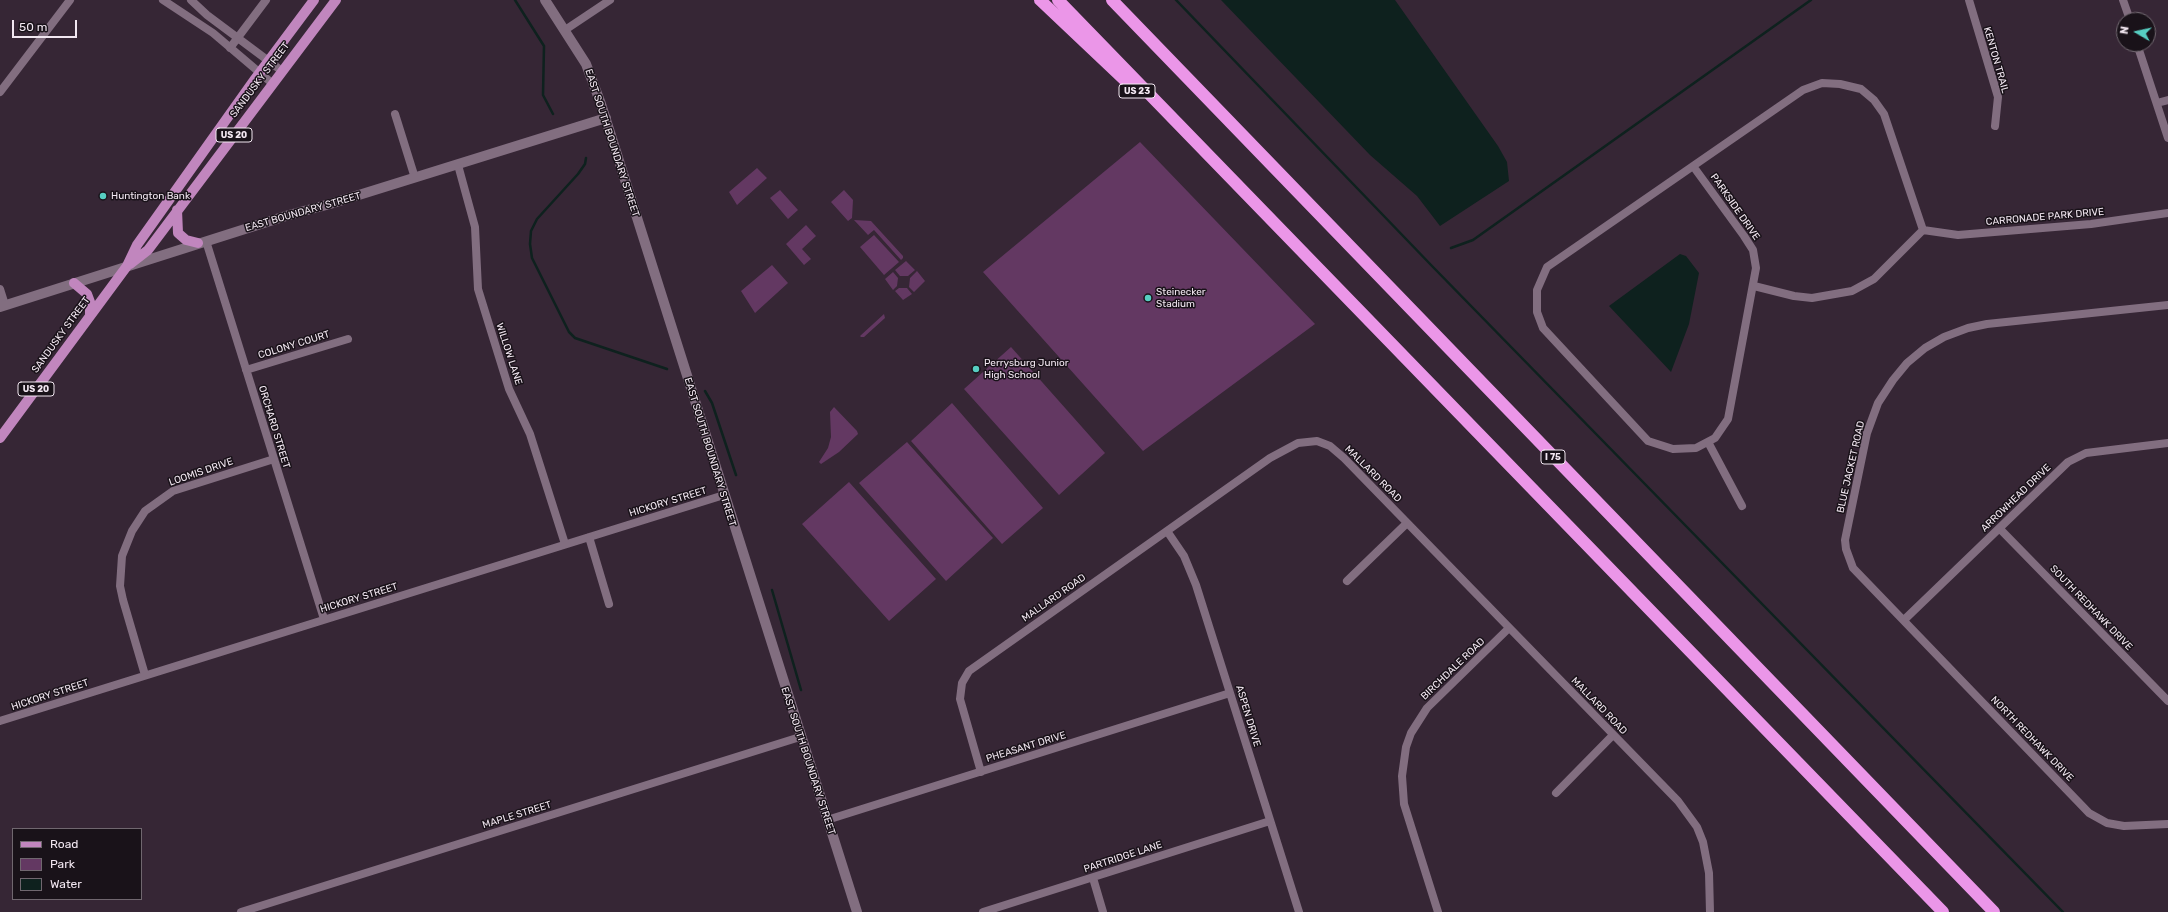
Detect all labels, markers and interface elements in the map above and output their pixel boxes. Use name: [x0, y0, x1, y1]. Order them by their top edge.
scale bar: [14, 12, 79, 38]
north arrow: [2116, 12, 2156, 52]
text: 50 m: [19, 20, 47, 34]
text: N: [2118, 25, 2132, 35]
street label: KENTON TRAIL: [1981, 26, 2011, 94]
street label: SANDUSKY STREET: [228, 40, 292, 120]
street label: EAST SOUTH BOUNDARY STREET: [582, 67, 642, 219]
road number: US 23: [1119, 84, 1155, 98]
road number: US 20: [216, 128, 252, 142]
street label: PARKSIDE DRIVE: [1708, 172, 1762, 242]
place label: Huntington Bank: [111, 190, 190, 202]
street label: EAST BOUNDARY STREET: [244, 190, 362, 234]
marker: Huntington Bank: [98, 191, 108, 201]
street label: CARRONADE PARK DRIVE: [1985, 206, 2105, 228]
place label: Steinecker Stadium: [1156, 286, 1206, 310]
marker: Steinecker Stadium: [1143, 293, 1153, 303]
street label: SANDUSKY STREET: [29, 295, 93, 375]
street label: WILLOW LANE: [493, 322, 525, 386]
street label: COLONY COURT: [257, 328, 331, 362]
place label: Perrysburg Junior High School: [984, 357, 1068, 380]
marker: Perrysburg Junior High School: [971, 364, 981, 374]
street label: EAST SOUTH BOUNDARY STREET: [682, 376, 738, 528]
road number: US 20: [18, 382, 54, 396]
street label: ORCHARD STREET: [256, 384, 292, 470]
street label: BLUE JACKET ROAD: [1835, 420, 1867, 514]
street label: MALLARD ROAD: [1342, 443, 1404, 505]
road number: I 75: [1541, 450, 1565, 464]
street label: LOOMIS DRIVE: [167, 455, 235, 489]
street label: ARROWHEAD DRIVE: [1979, 462, 2053, 534]
street label: HICKORY STREET: [628, 484, 708, 520]
street label: SOUTH REDHAWK DRIVE: [2047, 563, 2135, 653]
street label: MALLARD ROAD: [1020, 572, 1088, 624]
street label: HICKORY STREET: [319, 580, 399, 616]
street label: BIRCHDALE ROAD: [1419, 635, 1487, 703]
street label: MALLARD ROAD: [1569, 675, 1629, 737]
street label: HICKORY STREET: [10, 677, 90, 713]
street label: ASPEN DRIVE: [1233, 684, 1263, 748]
street label: EAST SOUTH BOUNDARY STREET: [778, 685, 838, 837]
street label: NORTH REDHAWK DRIVE: [1988, 694, 2076, 784]
street label: PHEASANT DRIVE: [985, 729, 1067, 765]
street label: MAPLE STREET: [481, 799, 553, 831]
legend: [12, 828, 142, 900]
text: Road: [50, 837, 78, 851]
street label: PARTRIDGE LANE: [1082, 839, 1164, 875]
text: Park: [50, 857, 75, 871]
text: Water: [50, 877, 82, 891]

